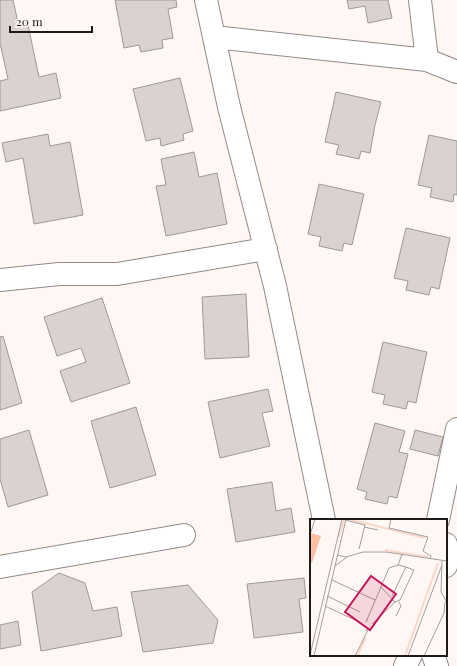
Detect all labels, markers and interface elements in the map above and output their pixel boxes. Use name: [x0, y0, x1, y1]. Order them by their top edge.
scale bar: [10, 8, 92, 34]
text: 20 m: [16, 13, 43, 29]
inset map: [310, 519, 447, 656]

